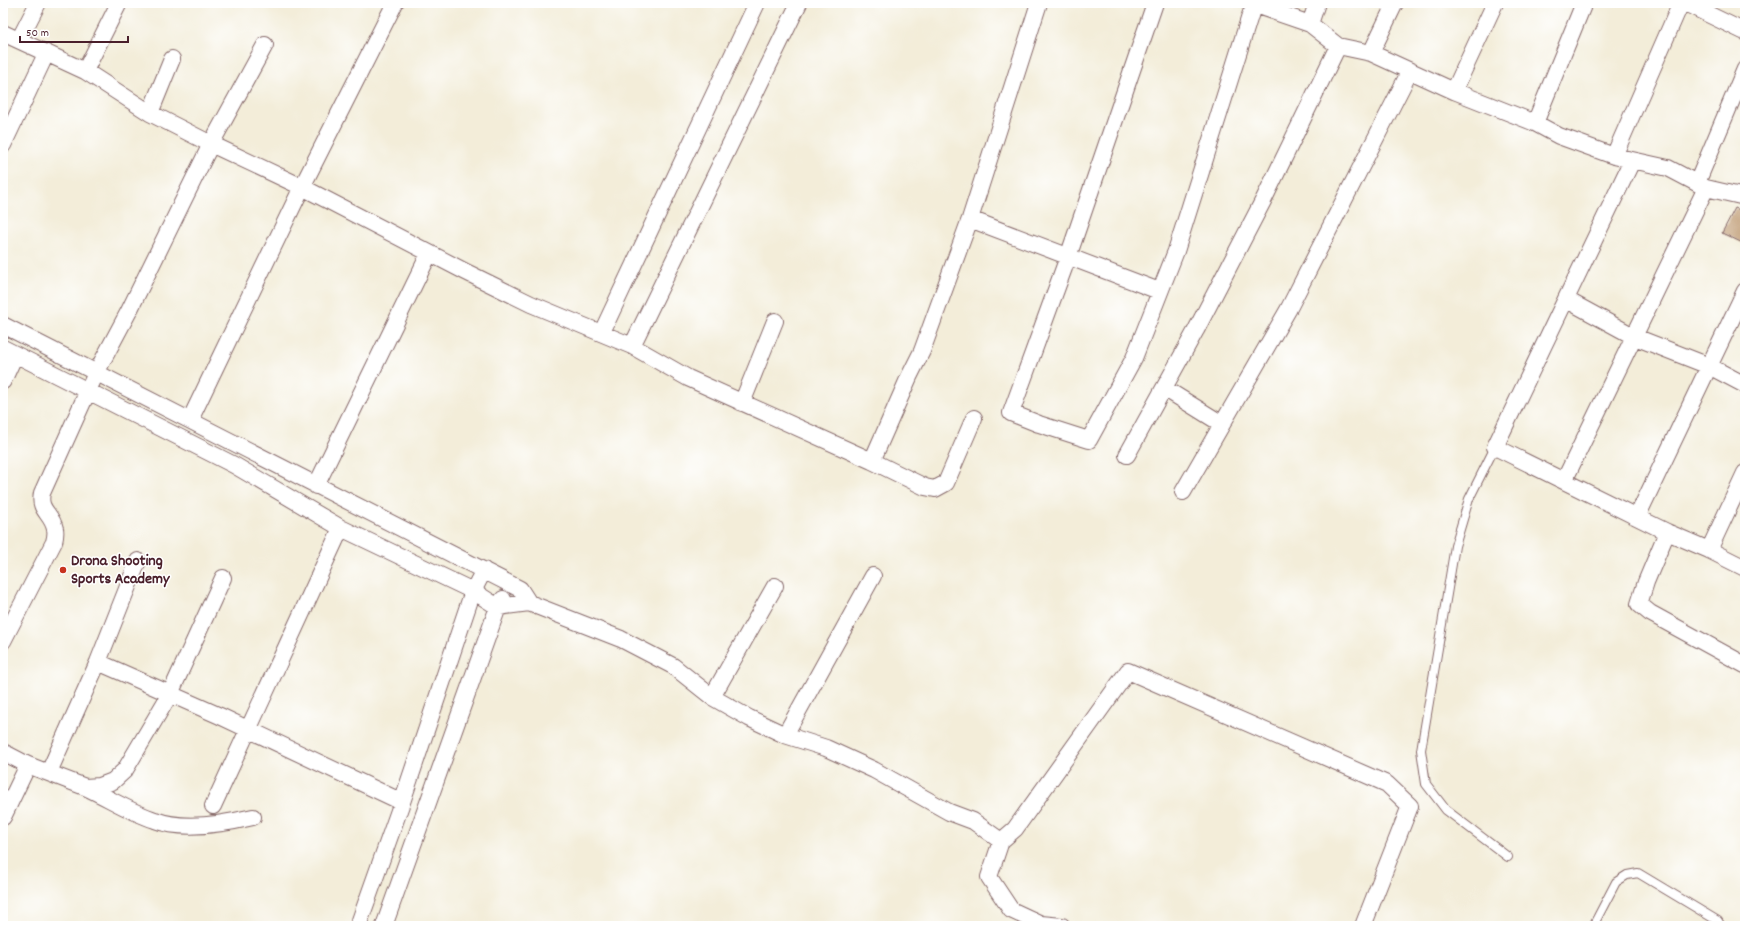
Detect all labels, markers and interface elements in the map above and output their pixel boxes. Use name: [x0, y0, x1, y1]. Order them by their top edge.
scale bar: [20, 18, 128, 44]
text: 50 m: [26, 25, 49, 42]
place label: Drona Shooting Sports Academy: [71, 550, 171, 591]
marker: Drona Shooting Sports Academy: [58, 565, 68, 575]

